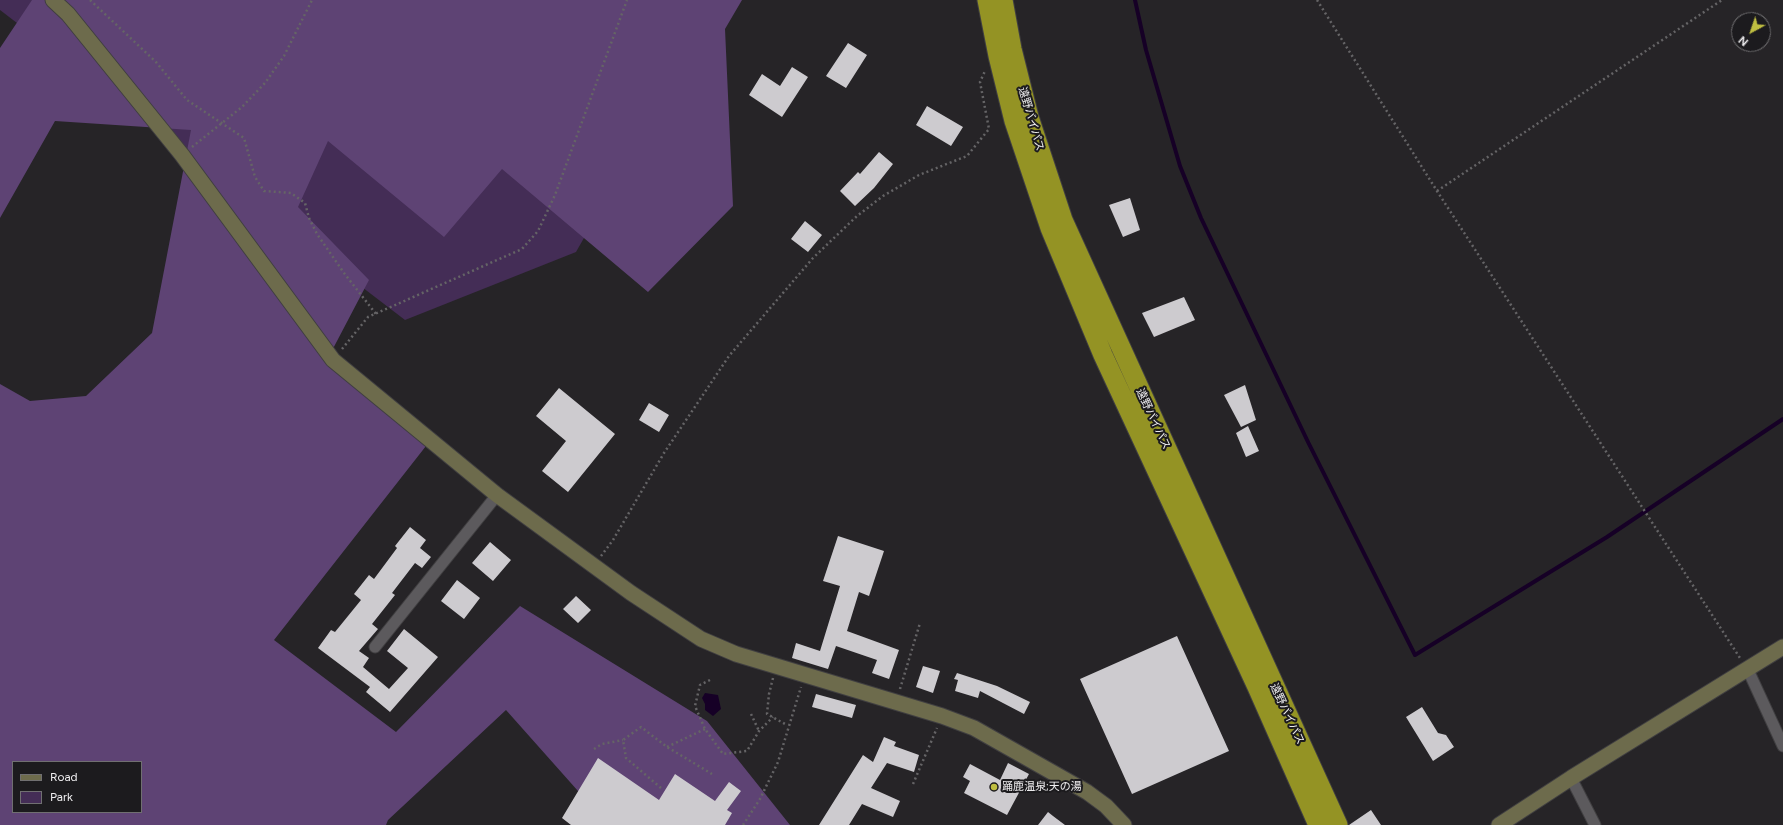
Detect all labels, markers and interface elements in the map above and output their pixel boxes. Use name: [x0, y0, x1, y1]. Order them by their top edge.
north arrow: [1731, 12, 1771, 52]
text: N: [1736, 33, 1751, 49]
street label: 遠野バイパス: [1016, 85, 1046, 153]
street label: 遠野バイパス: [1133, 386, 1173, 452]
street label: 遠野バイパス: [1267, 681, 1307, 747]
legend: [12, 761, 142, 813]
text: Road: [50, 770, 78, 784]
place label: 踊鹿温泉;天の湯: [1002, 780, 1082, 794]
marker: 踊鹿温泉;天の湯: [989, 782, 999, 792]
text: Park: [50, 790, 73, 804]

